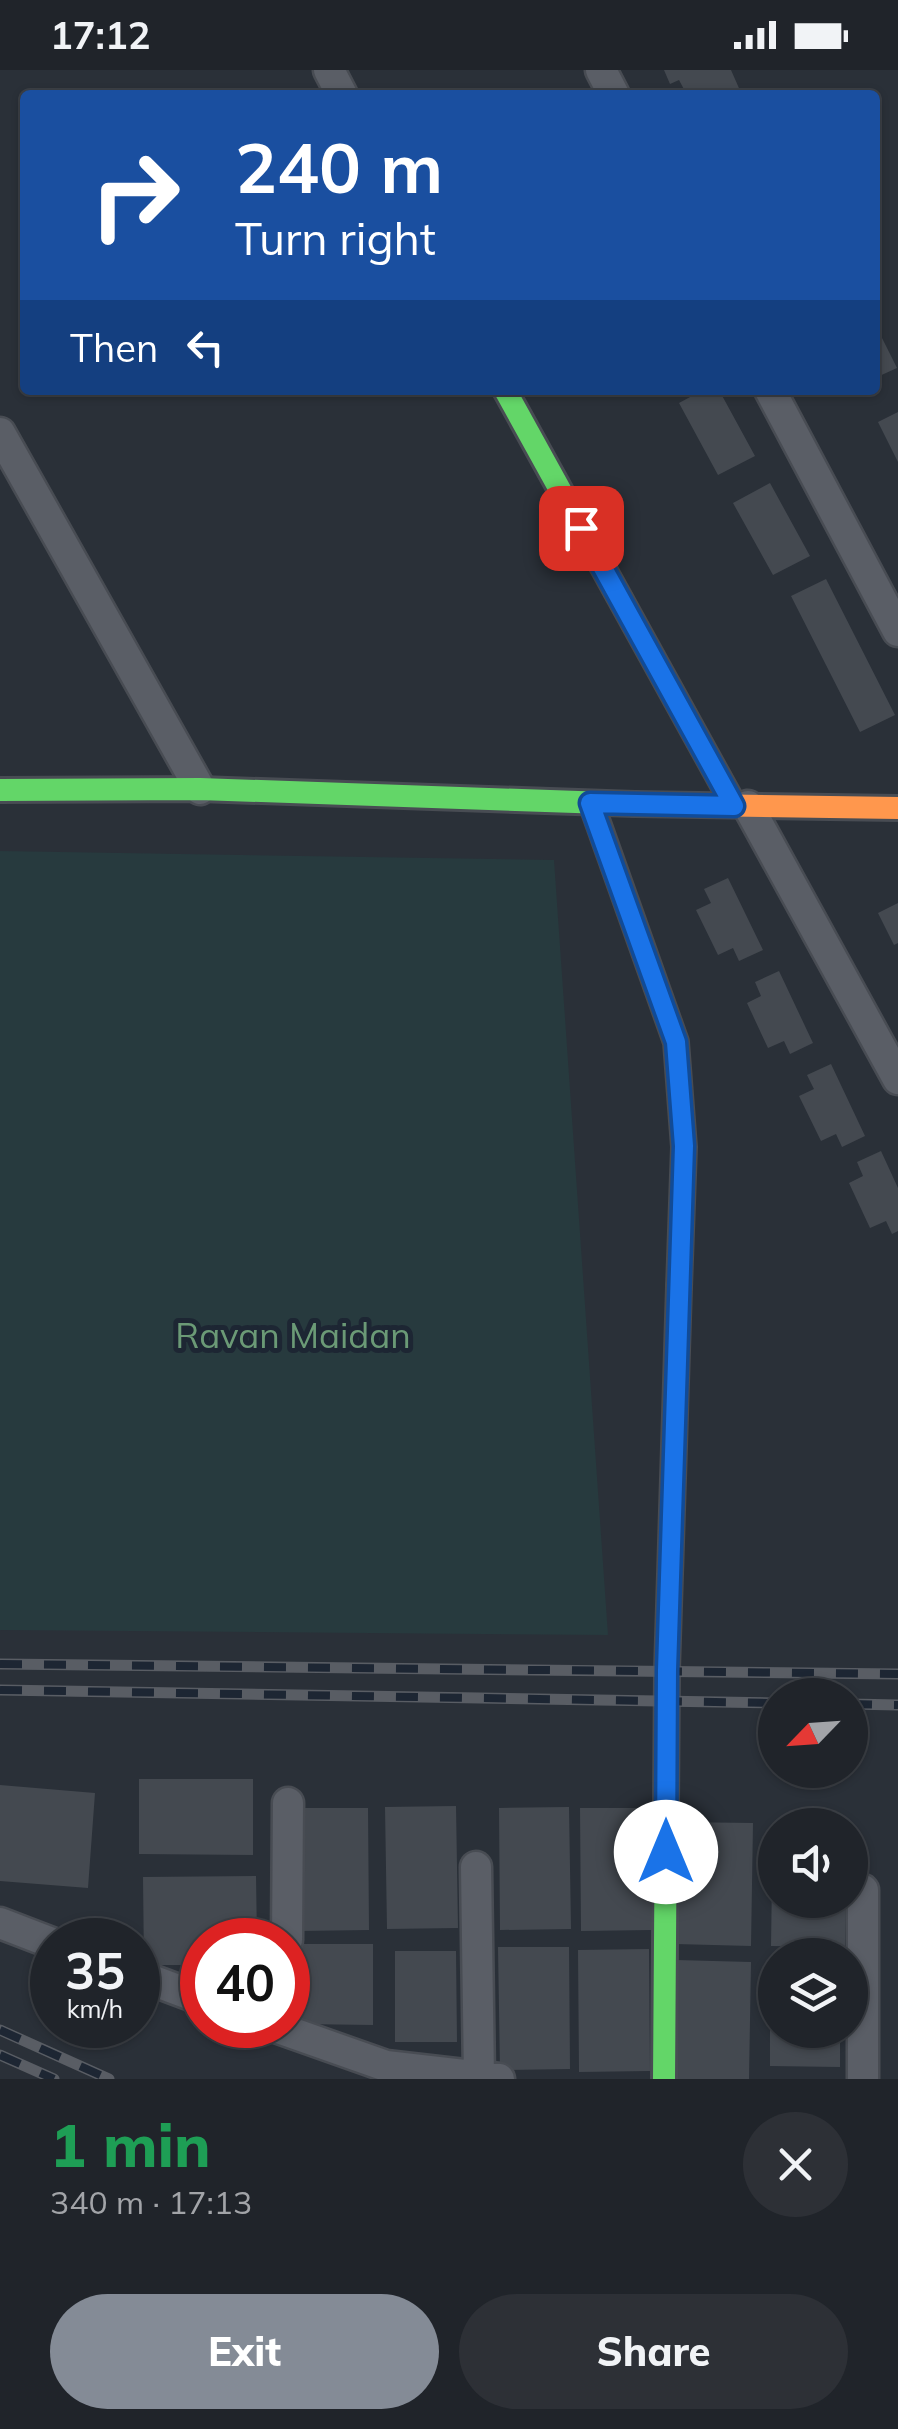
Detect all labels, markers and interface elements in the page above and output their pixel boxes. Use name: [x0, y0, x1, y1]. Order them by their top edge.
text: 17:12: [50, 11, 151, 59]
text: 240 m: [235, 123, 443, 211]
icon: right: [70, 130, 200, 260]
text: Turn right: [235, 210, 436, 266]
icon: left: [178, 320, 233, 375]
text: Then: [70, 324, 158, 372]
pin: [539, 486, 624, 571]
icon: arrive: [554, 501, 609, 556]
park label: Ravan Maidan: [175, 1313, 411, 1357]
north arrow: [758, 1678, 868, 1788]
map controls: [758, 1678, 868, 2048]
position arrow: [614, 1800, 718, 1904]
button: sound: [758, 1808, 868, 1918]
speed limit sign: 40: [180, 1918, 310, 2048]
button: layers: [758, 1938, 868, 2048]
text: 35: [65, 1939, 125, 2002]
text: km/h: [67, 1993, 123, 2024]
text: 1 min: [50, 2107, 211, 2182]
button: close: [743, 2112, 848, 2217]
text: 340 m · 17:13: [50, 2182, 252, 2222]
button: Exit: [50, 2294, 439, 2409]
button: Share: [459, 2294, 848, 2409]

